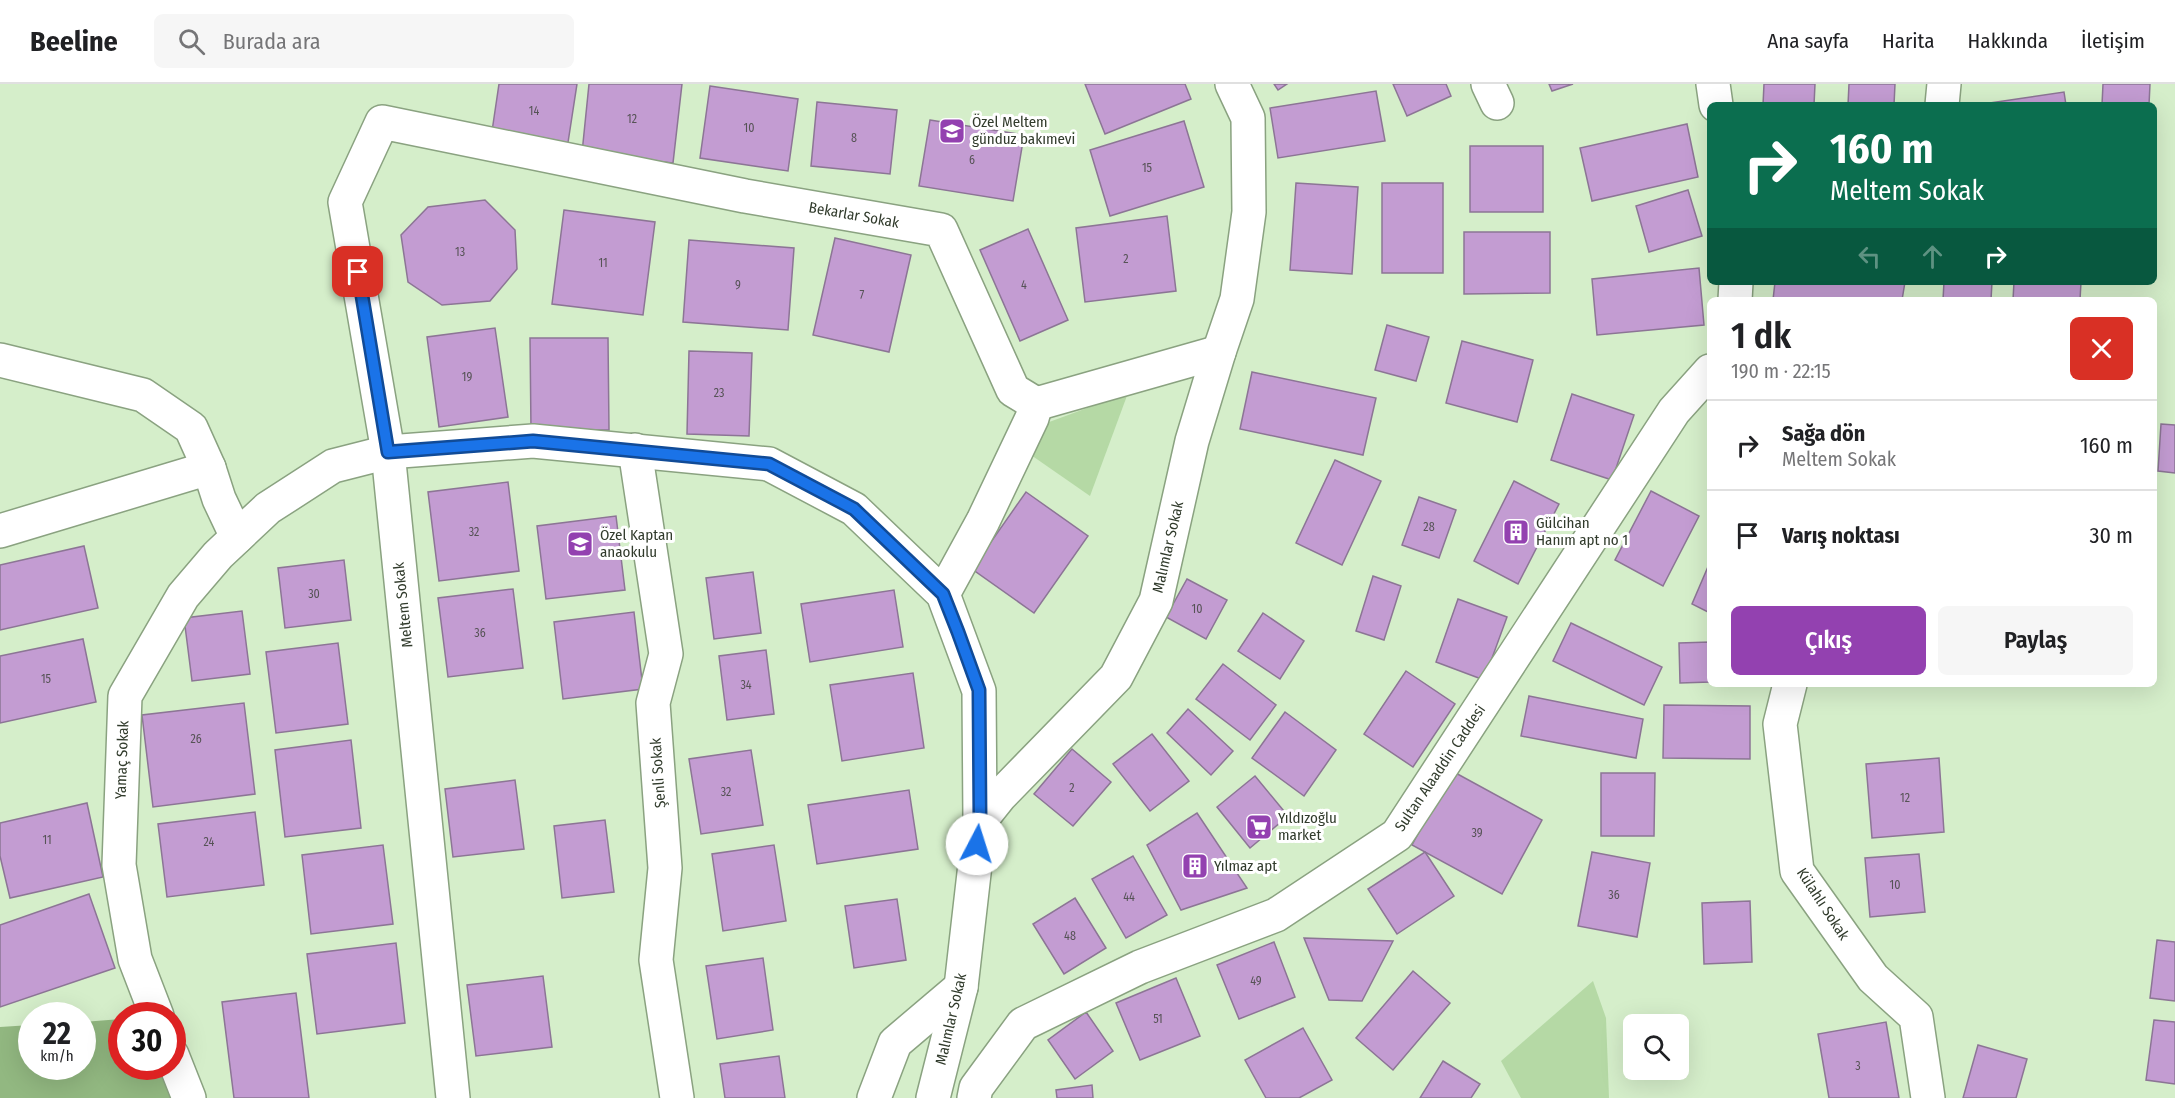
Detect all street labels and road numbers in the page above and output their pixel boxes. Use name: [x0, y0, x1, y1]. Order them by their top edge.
street label: Bekarlar Sokak: [807, 198, 901, 232]
street label: Malımlar Sokak: [1149, 499, 1187, 595]
street label: Meltem Sokak: [390, 561, 416, 649]
street label: Sultan Alaaddin Caddesi: [1391, 701, 1489, 835]
street label: Yamaç Sokak: [112, 720, 132, 800]
street label: Şenli Sokak: [647, 737, 669, 809]
street label: Külahlı Sokak: [1793, 865, 1853, 943]
street label: Malımlar Sokak: [932, 971, 970, 1067]

